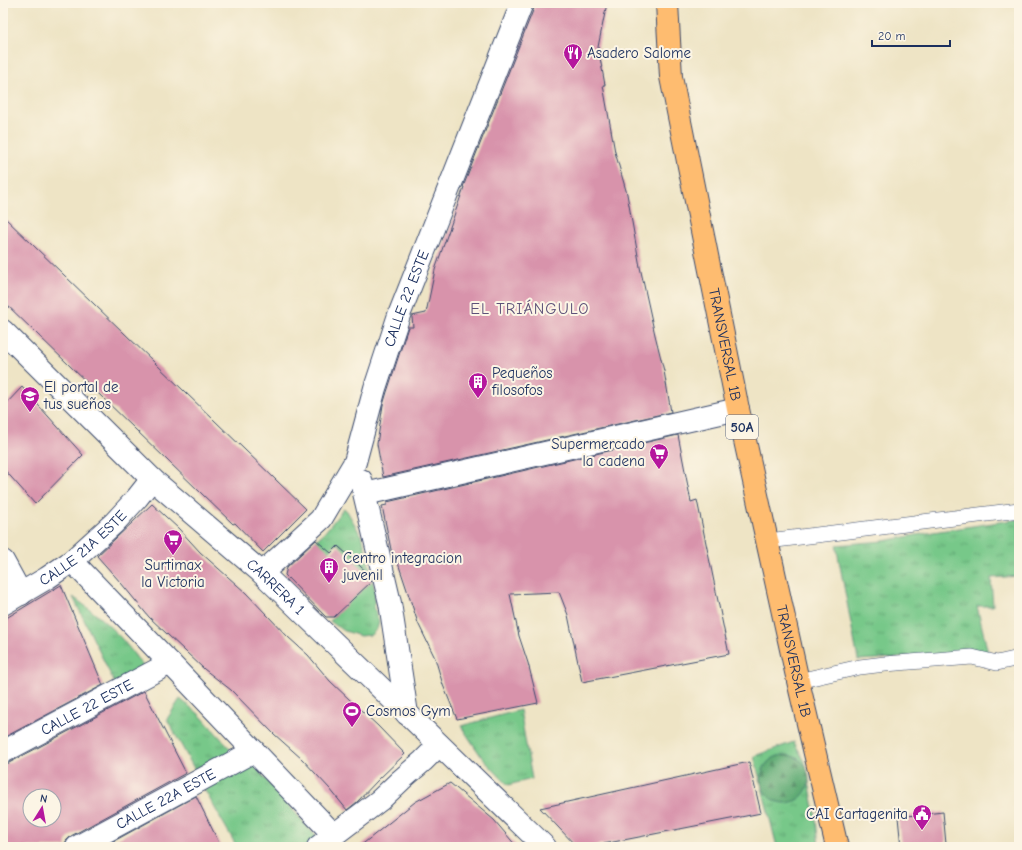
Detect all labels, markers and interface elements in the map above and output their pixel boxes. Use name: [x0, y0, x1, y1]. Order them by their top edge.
scale bar: [872, 22, 950, 48]
text: 20 m: [878, 29, 906, 43]
restaurant icon: Asadero Salome: [562, 42, 584, 70]
place label: Asadero Salome: [587, 44, 691, 62]
street label: CALLE 22 ESTE: [380, 247, 433, 349]
street label: TRANSVERSAL 1B: [705, 287, 745, 402]
district label: EL TRIÁNGULO: [470, 299, 590, 318]
place label: Pequeños filosofos: [491, 364, 553, 399]
building icon: Pequeños filosofos: [467, 371, 489, 399]
place label: El portal de tus sueños: [43, 378, 119, 413]
school or university icon: El portal de tus sueños: [19, 385, 41, 413]
road number: 50A: [726, 415, 758, 439]
place label: Supermercado la cadena: [551, 435, 645, 470]
supermarket icon: Supermercado la cadena: [648, 442, 670, 470]
street label: CALLE 21A ESTE: [36, 506, 130, 590]
supermarket icon: Surtimax la Victoria: [162, 528, 184, 556]
place label: Centro integracion juvenil: [341, 549, 462, 584]
street label: CARRERA 1: [243, 555, 309, 618]
place label: Surtimax la Victoria: [141, 556, 205, 591]
building icon: Centro integracion juvenil: [318, 556, 340, 584]
street label: TRANSVERSAL 1B: [772, 603, 815, 719]
street label: CALLE 22 ESTE: [38, 675, 136, 739]
sports icon: Cosmos Gym: [341, 700, 363, 728]
place label: Cosmos Gym: [366, 702, 451, 720]
street label: CALLE 22A ESTE: [113, 765, 219, 833]
north arrow: [22, 788, 62, 828]
text: N: [39, 792, 49, 806]
public building icon: CAI Cartagenita: [911, 803, 933, 831]
place label: CAI Cartagenita: [806, 805, 908, 823]

